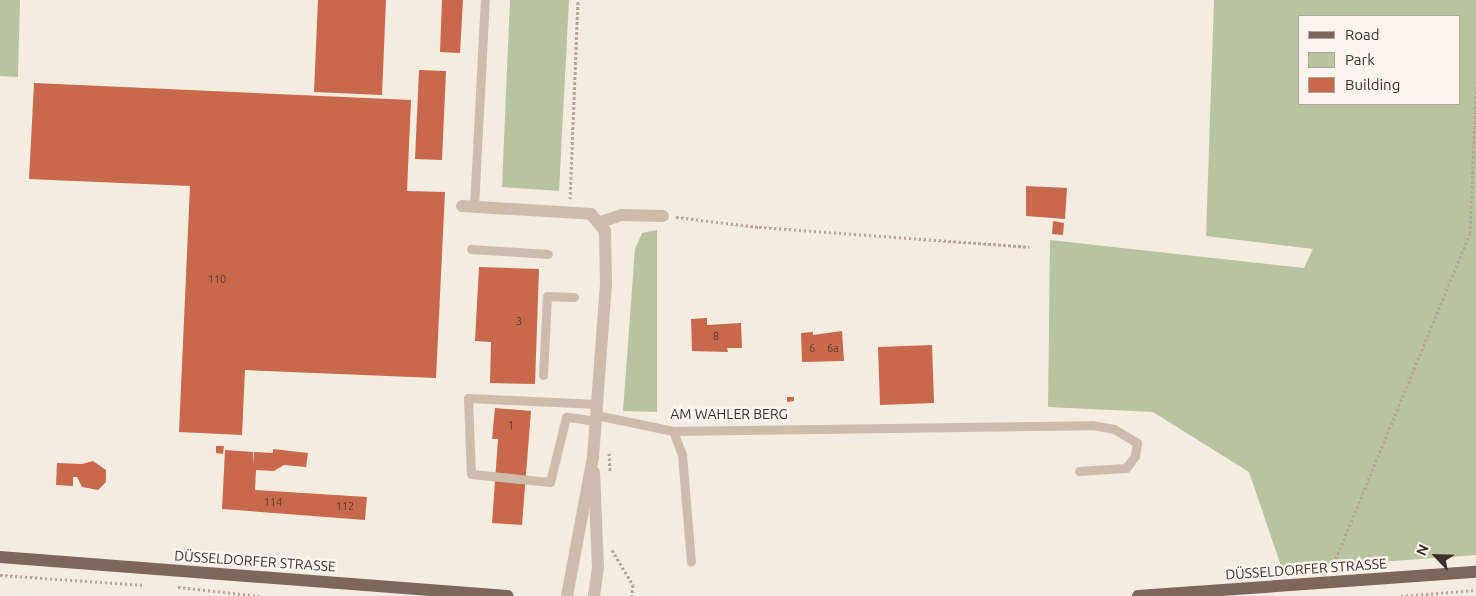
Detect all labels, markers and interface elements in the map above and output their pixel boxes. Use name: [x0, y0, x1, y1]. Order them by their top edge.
legend: [1298, 15, 1461, 105]
text: Road: [1345, 26, 1380, 43]
text: Park: [1345, 51, 1375, 68]
text: Building: [1345, 76, 1400, 93]
house number: 110: [208, 272, 226, 286]
house number: 3: [516, 314, 522, 328]
house number: 8: [713, 329, 719, 343]
house number: 6: [809, 341, 815, 355]
house number: 6a: [827, 341, 839, 355]
street label: AM WAHLER BERG: [670, 406, 788, 422]
house number: 1: [508, 418, 514, 432]
house number: 114: [264, 495, 282, 509]
house number: 112: [336, 499, 354, 513]
north arrow: [1411, 531, 1461, 581]
text: N: [1413, 542, 1432, 558]
street label: DÜSSELDORFER STRASSE: [174, 547, 336, 575]
street label: DÜSSELDORFER STRASSE: [1225, 555, 1387, 583]

